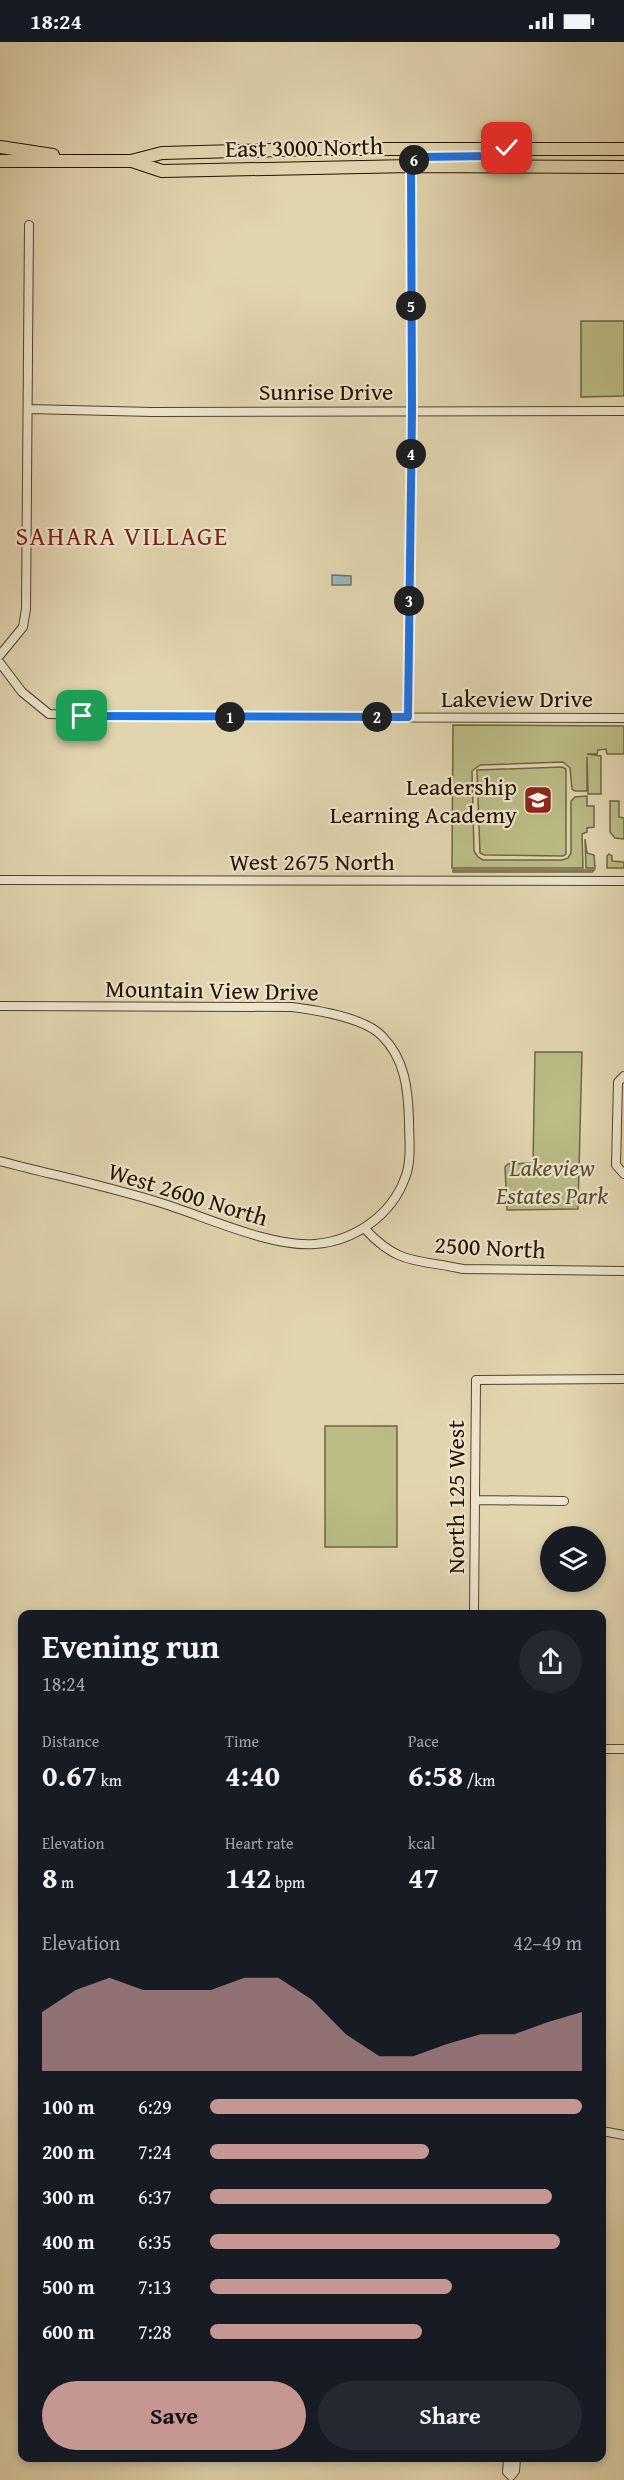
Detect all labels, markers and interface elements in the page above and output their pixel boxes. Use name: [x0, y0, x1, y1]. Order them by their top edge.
text: 18:24: [30, 5, 82, 37]
pin: [481, 122, 532, 173]
street label: East 3000 North: [225, 128, 384, 166]
icon: check: [490, 131, 523, 164]
pin: 6: [399, 145, 429, 175]
text: 6: [410, 148, 418, 172]
pin: 5: [396, 291, 426, 321]
text: 5: [407, 294, 415, 318]
street label: Sunrise Drive: [259, 374, 393, 409]
pin: 4: [396, 439, 426, 469]
text: 4: [407, 442, 415, 466]
district label: SAHARA VILLAGE: [15, 516, 229, 555]
pin: 3: [394, 586, 424, 616]
text: 3: [405, 589, 413, 613]
street label: Lakeview Drive: [441, 681, 593, 716]
pin: [56, 690, 107, 741]
icon: arrive: [65, 699, 98, 732]
pin: 1: [215, 702, 245, 732]
pin: 2: [362, 702, 392, 732]
text: 1: [226, 705, 234, 729]
text: 2: [373, 705, 381, 729]
place label: Leadership Learning Academy: [330, 769, 517, 832]
school or university icon: Leadership Learning Academy: [522, 784, 554, 816]
street label: West 2675 North: [229, 844, 395, 879]
street label: Mountain View Drive: [105, 971, 319, 1009]
park label: Lakeview Estates Park: [495, 1150, 608, 1213]
street label: West 2600 North: [104, 1153, 273, 1235]
street label: 2500 North: [434, 1227, 547, 1267]
street label: North 125 West: [438, 1420, 473, 1574]
map controls: [540, 1526, 606, 1592]
button: layers: [540, 1526, 606, 1592]
text: Evening run: [42, 1622, 219, 1670]
button: share: [519, 1630, 582, 1693]
text: 18:24: [42, 1669, 85, 1698]
text: Distance: [42, 1729, 99, 1753]
text: Time: [225, 1729, 259, 1753]
text: Pace: [408, 1729, 439, 1753]
text: 0.67: [42, 1753, 97, 1797]
text: 4:40: [225, 1753, 280, 1797]
text: 6:58: [408, 1753, 463, 1797]
text: km: [97, 1768, 122, 1792]
text: /km: [463, 1768, 495, 1792]
text: Elevation: [42, 1831, 105, 1855]
text: Heart rate: [225, 1831, 294, 1855]
text: kcal: [408, 1831, 435, 1855]
text: 8: [42, 1855, 58, 1899]
text: 142: [225, 1855, 272, 1899]
text: 47: [408, 1855, 439, 1899]
text: m: [58, 1870, 74, 1894]
text: bpm: [272, 1870, 305, 1894]
text: Elevation: [42, 1928, 120, 1957]
text: 42–49 m: [513, 1928, 582, 1957]
text: 100 m: [42, 2092, 95, 2121]
text: 6:29: [138, 2092, 172, 2121]
text: 200 m: [42, 2137, 95, 2166]
text: 7:24: [138, 2137, 172, 2166]
text: 300 m: [42, 2182, 95, 2211]
text: 6:37: [138, 2182, 172, 2211]
text: 400 m: [42, 2227, 95, 2256]
text: 6:35: [138, 2227, 172, 2256]
text: 500 m: [42, 2272, 95, 2301]
text: 7:13: [138, 2272, 172, 2301]
text: 600 m: [42, 2317, 95, 2346]
text: 7:28: [138, 2317, 172, 2346]
button: Save: [42, 2381, 306, 2450]
button: Share: [318, 2381, 582, 2450]

